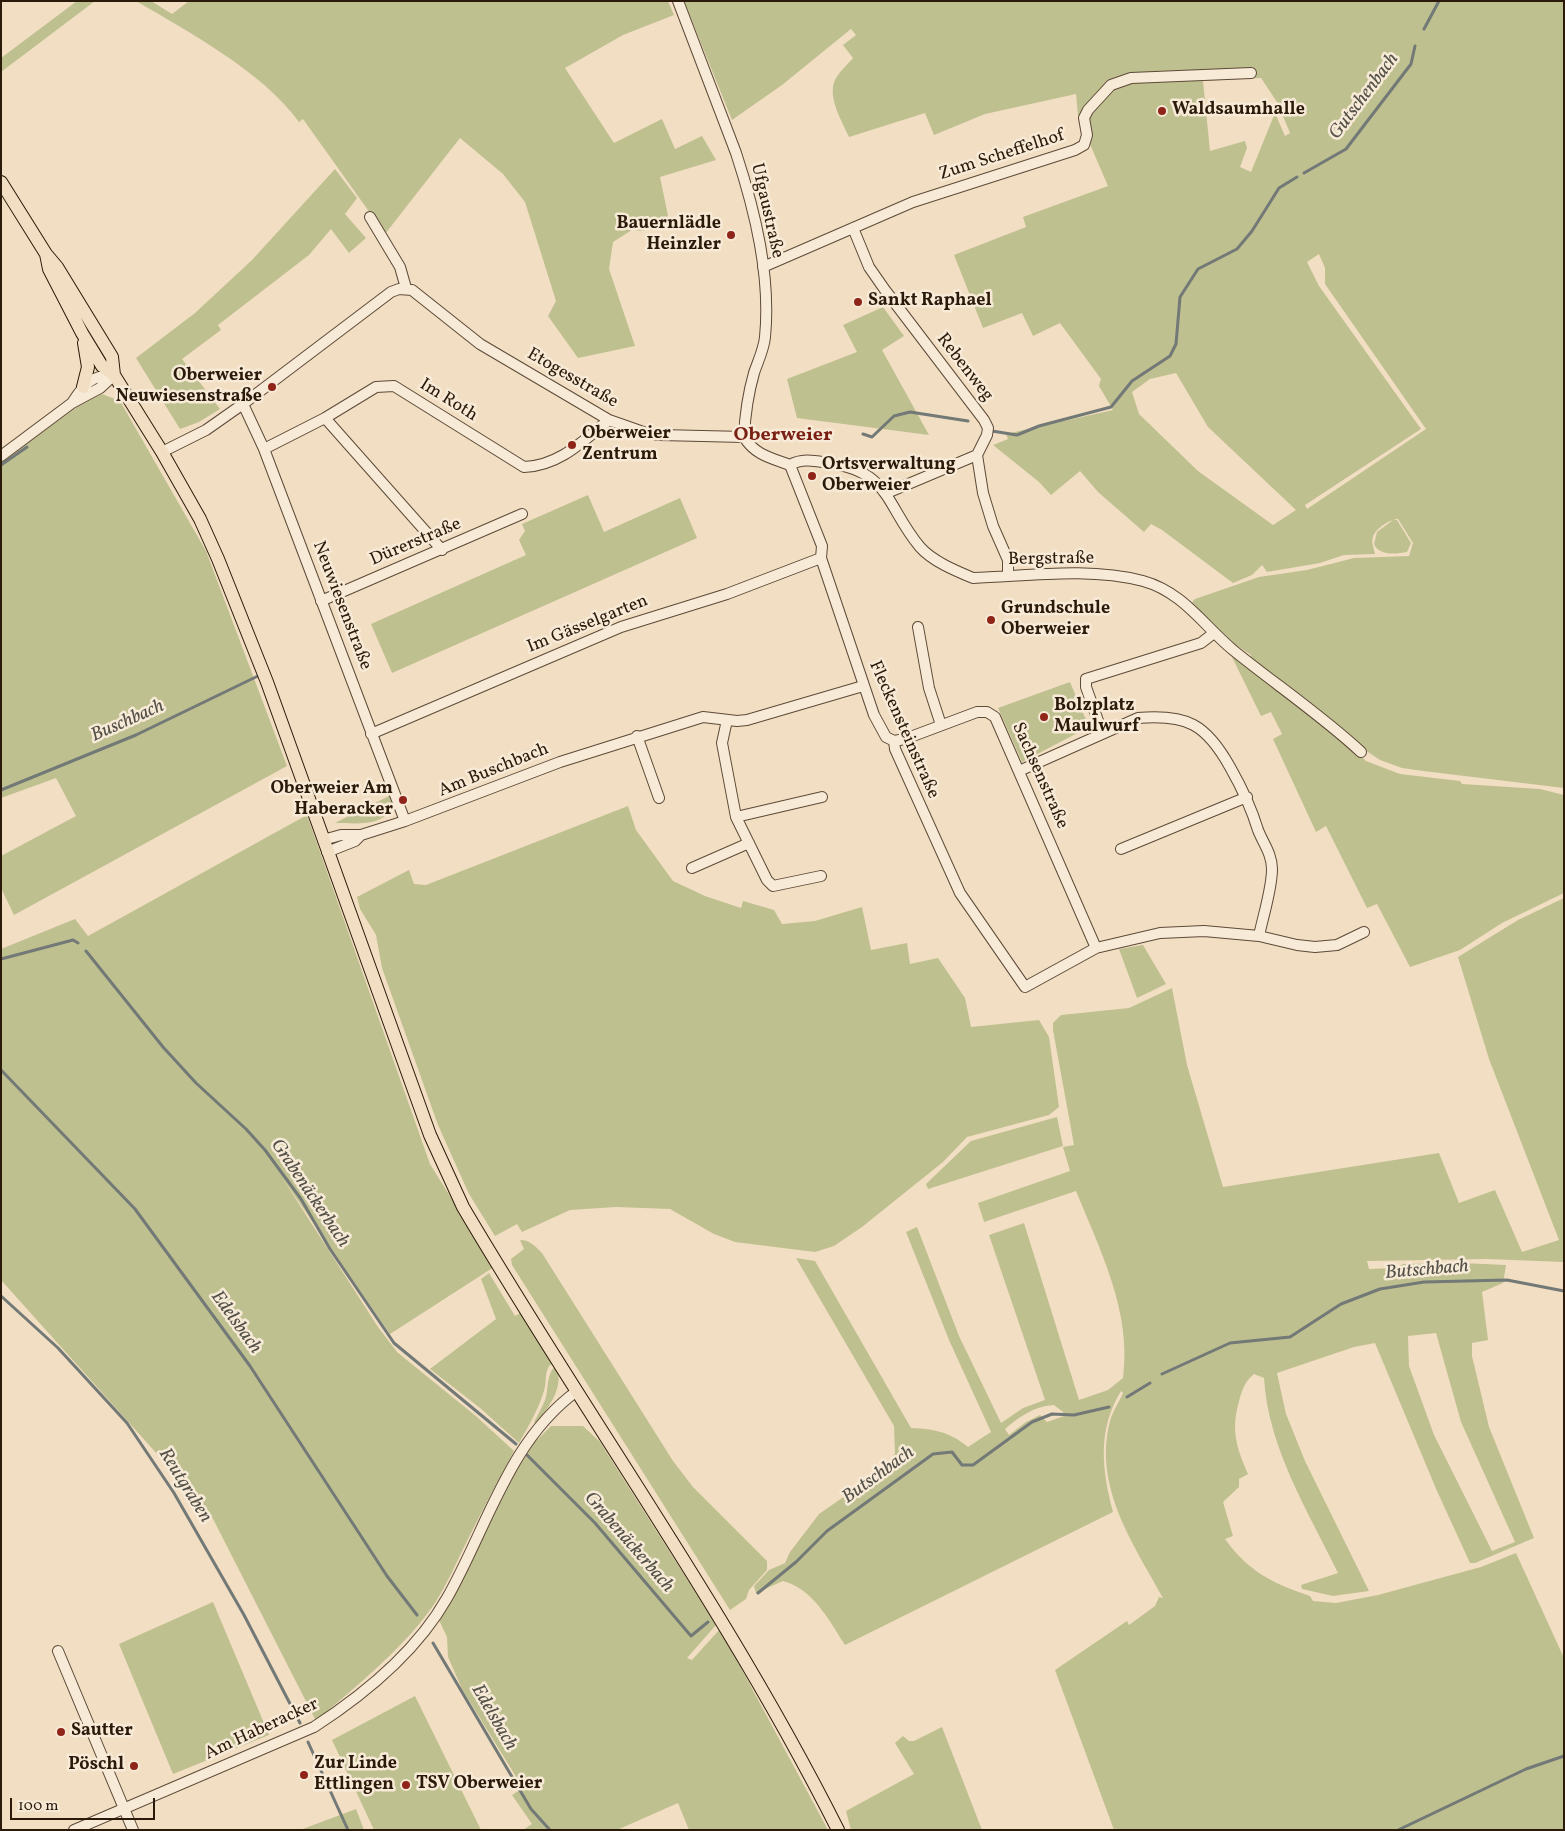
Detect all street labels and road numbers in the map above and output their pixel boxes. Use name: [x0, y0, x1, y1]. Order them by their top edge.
street label: Zum Scheffelhof: [937, 126, 1067, 186]
street label: Ufgaustraße: [745, 161, 787, 261]
street label: Rebenweg: [931, 330, 997, 406]
street label: Etogesstraße: [523, 344, 621, 414]
street label: Im Roth: [415, 375, 481, 427]
street label: Dürerstraße: [367, 514, 465, 572]
street label: Neuwiesenstraße: [307, 539, 375, 673]
street label: Bergstraße: [1008, 548, 1094, 572]
street label: Im Gässelgarten: [524, 591, 652, 659]
street label: Fleckensteinstraße: [863, 658, 943, 802]
street label: Sachsenstraße: [1006, 720, 1072, 832]
street label: Am Buschbach: [436, 739, 552, 803]
street label: Am Haberacker: [202, 1694, 322, 1766]

